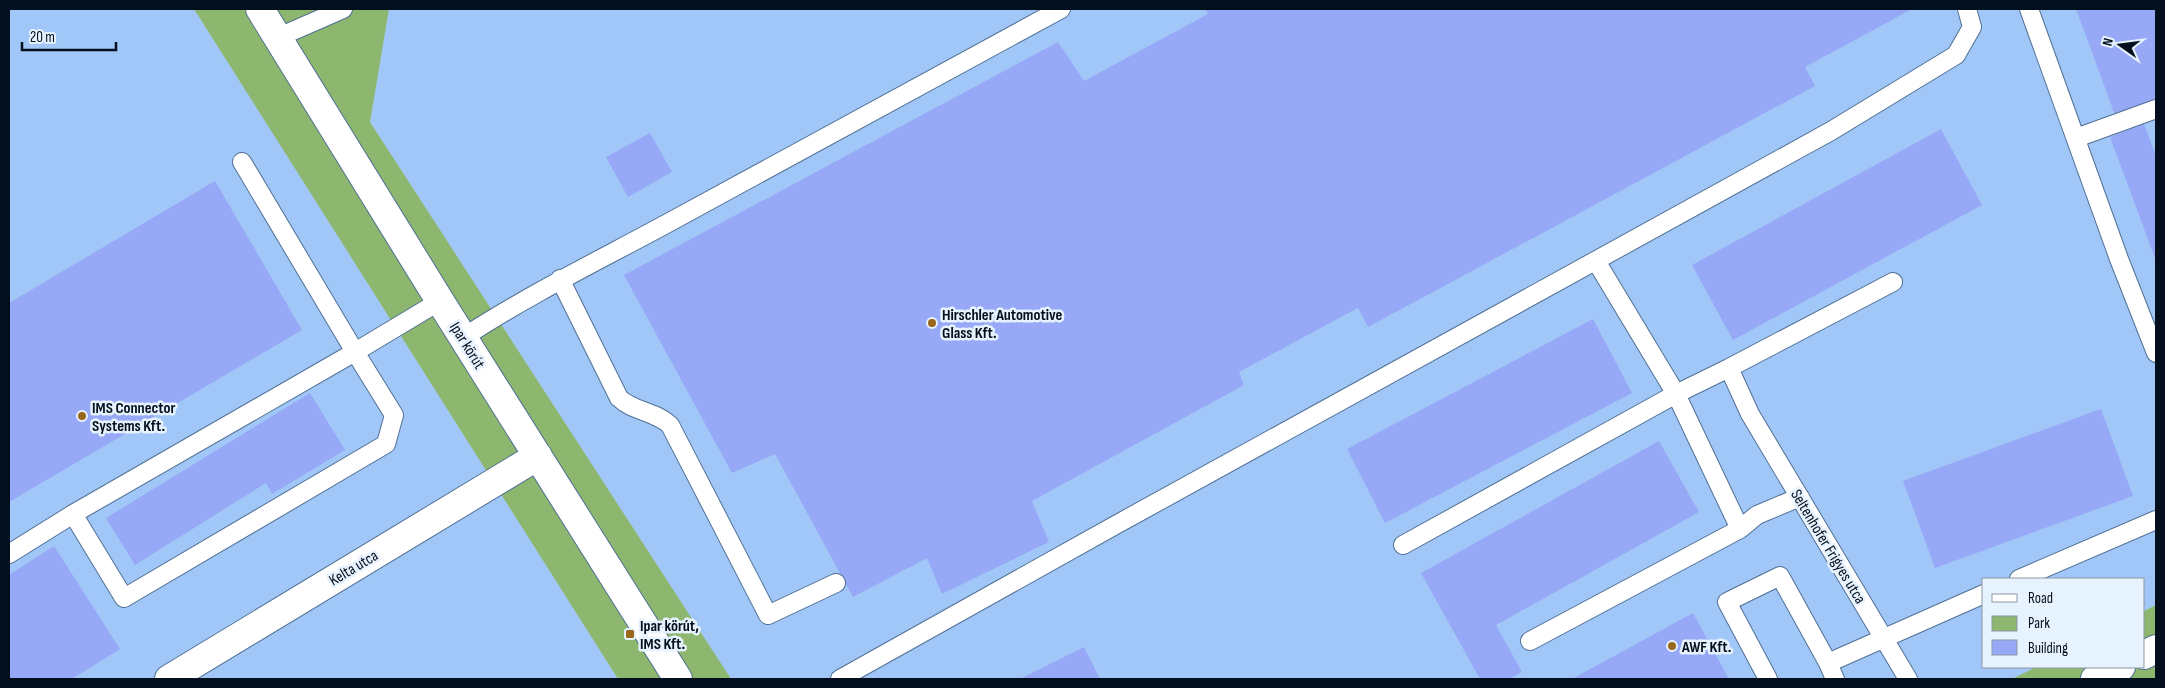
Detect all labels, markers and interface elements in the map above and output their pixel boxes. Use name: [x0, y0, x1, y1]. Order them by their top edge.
scale bar: [22, 20, 116, 52]
north arrow: [2095, 20, 2145, 70]
text: 20 m: [30, 28, 55, 47]
text: N: [2099, 36, 2117, 48]
place label: Hirschler Automotive Glass Kft.: [942, 306, 1063, 343]
marker: Hirschler Automotive Glass Kft.: [926, 317, 938, 329]
street label: Ipar körút: [445, 319, 489, 373]
place label: IMS Connector Systems Kft.: [92, 399, 175, 436]
marker: IMS Connector Systems Kft.: [76, 410, 88, 422]
street label: Seltenhofer Frigyes utca: [1786, 486, 1869, 607]
street label: Kelta utca: [326, 546, 382, 590]
legend: [1982, 578, 2145, 668]
text: Road: [2028, 589, 2053, 608]
text: Park: [2028, 614, 2050, 633]
place label: Ipar körút, IMS Kft.: [640, 617, 699, 654]
marker: Ipar körút, IMS Kft.: [624, 628, 636, 640]
place label: AWF Kft.: [1681, 638, 1731, 657]
text: Building: [2028, 639, 2068, 658]
marker: AWF Kft.: [1666, 640, 1678, 652]

